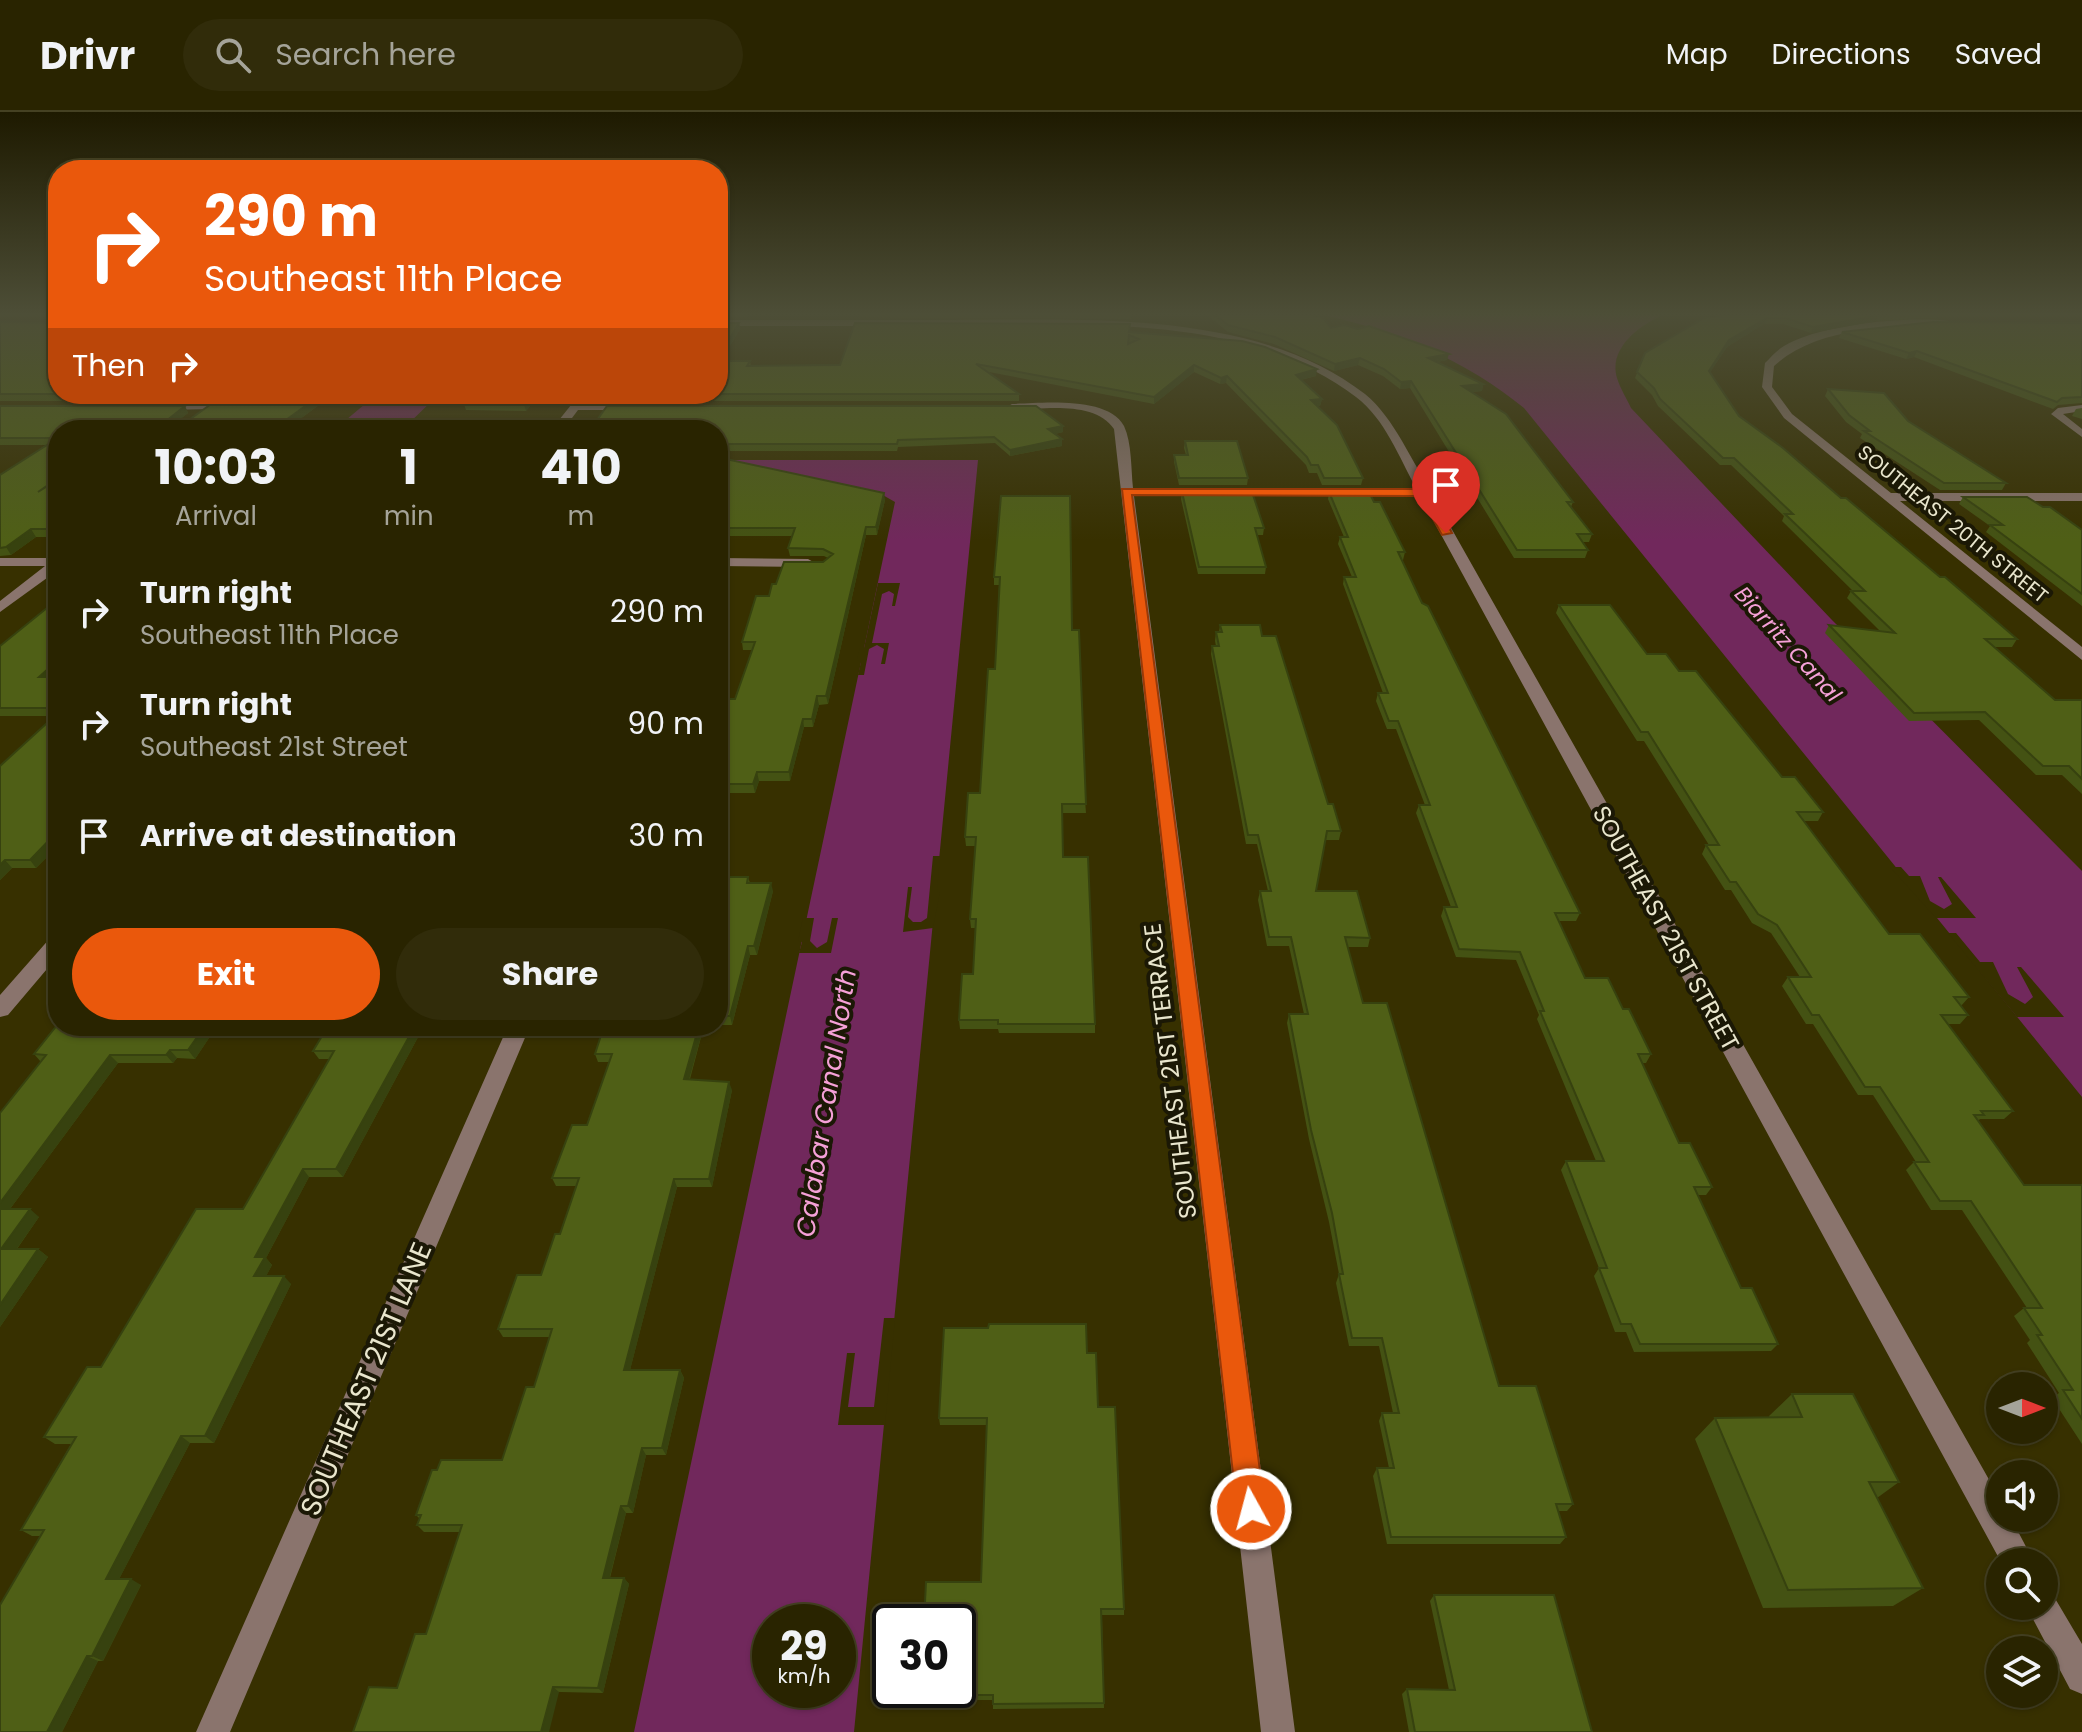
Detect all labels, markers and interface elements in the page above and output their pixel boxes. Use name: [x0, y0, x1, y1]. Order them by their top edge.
search box: [183, 19, 743, 91]
text: Drivr: [40, 29, 135, 82]
icon: search: [211, 33, 255, 77]
text: Search here: [275, 33, 456, 76]
text: Map: [1666, 35, 1728, 74]
text: Directions: [1772, 35, 1911, 74]
text: Saved: [1955, 35, 2042, 74]
text: 290 m: [204, 177, 378, 256]
icon: right: [72, 192, 176, 296]
text: Southeast 11th Place: [204, 253, 563, 304]
text: Then: [72, 344, 145, 387]
icon: right: [161, 344, 205, 388]
text: 10:03: [154, 434, 278, 501]
text: 1: [400, 434, 418, 501]
text: 410: [540, 434, 622, 501]
street label: SOUTHEAST 20TH STREET: [1852, 438, 2054, 610]
pin: [1412, 451, 1480, 533]
icon: arrive: [1424, 463, 1468, 507]
text: Arrival: [175, 498, 257, 534]
text: min: [384, 498, 434, 534]
text: m: [567, 498, 594, 534]
text: Turn right: [140, 571, 292, 614]
water label: Biarritz Canal: [1728, 579, 1849, 709]
icon: right: [72, 590, 116, 634]
text: 290 m: [610, 590, 704, 633]
text: Southeast 11th Place: [140, 617, 399, 653]
text: Turn right: [140, 683, 292, 726]
icon: right: [72, 702, 116, 746]
text: 90 m: [627, 702, 704, 745]
text: Southeast 21st Street: [140, 729, 408, 765]
street label: SOUTHEAST 21ST STREET: [1585, 800, 1747, 1056]
icon: arrive: [72, 814, 116, 858]
text: Arrive at destination: [140, 814, 457, 857]
text: 30 m: [629, 814, 704, 857]
street label: SOUTHEAST 21ST TERRACE: [1136, 922, 1204, 1220]
button: Exit: [72, 928, 380, 1020]
button: Share: [396, 928, 704, 1020]
water label: Calabar Canal North: [787, 966, 865, 1240]
street label: SOUTHEAST 21ST LANE: [291, 1236, 441, 1522]
north arrow: [1986, 1372, 2058, 1444]
map controls: [1986, 1372, 2058, 1708]
button: sound: [1986, 1460, 2058, 1532]
position arrow: [1209, 1467, 1293, 1551]
button: search: [1986, 1548, 2058, 1620]
speed limit sign: 30: [872, 1604, 976, 1708]
text: 29: [780, 1618, 828, 1674]
button: layers: [1986, 1636, 2058, 1708]
text: km/h: [777, 1662, 831, 1690]

